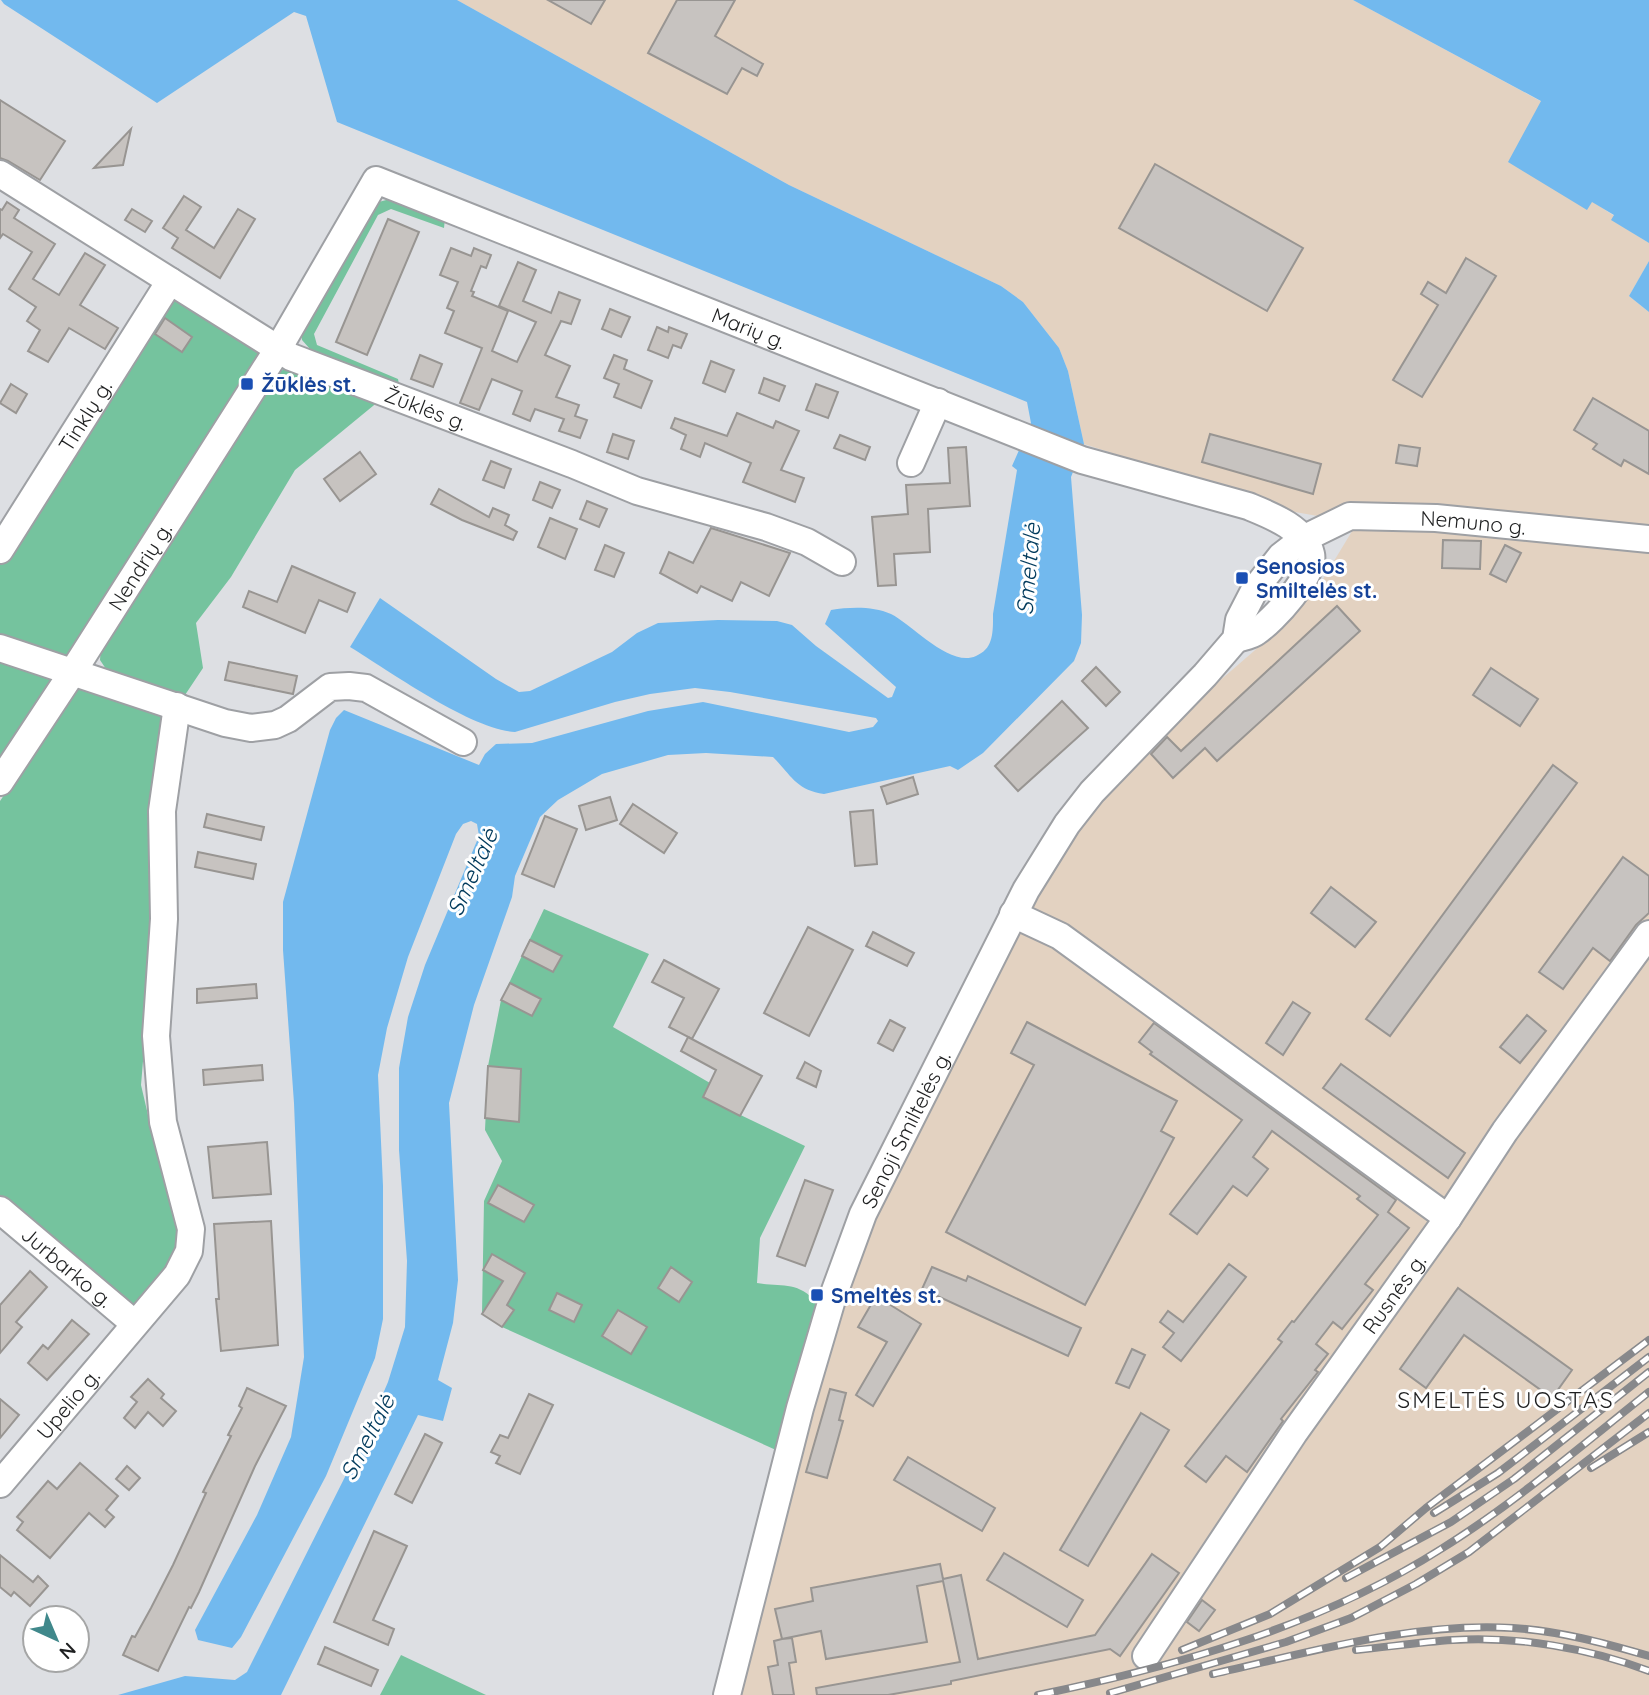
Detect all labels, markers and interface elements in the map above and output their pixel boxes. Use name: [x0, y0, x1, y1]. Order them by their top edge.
street label: Marių g.: [708, 302, 790, 354]
place label: Žūklės st.: [261, 371, 357, 397]
street label: Tinklų g.: [53, 375, 117, 456]
marker: Žūklės st.: [239, 376, 255, 392]
street label: Žūklės g.: [381, 381, 470, 436]
street label: Nemuno g.: [1420, 505, 1527, 540]
street label: Nendrių g.: [102, 518, 177, 615]
water label: Smeltalė: [1010, 521, 1047, 616]
place label: Senosios Smiltelės st.: [1256, 553, 1377, 603]
marker: Senosios Smiltelės st.: [1234, 570, 1250, 586]
water label: Smeltalė: [440, 823, 504, 920]
street label: Senoji Smiltelės g.: [855, 1046, 956, 1212]
street label: Jurbarko g.: [16, 1221, 118, 1313]
street label: Rusnės g.: [1356, 1249, 1431, 1339]
place label: Smeltės st.: [831, 1282, 942, 1308]
marker: Smeltės st.: [809, 1287, 825, 1303]
street label: Upelio g.: [31, 1363, 105, 1444]
district label: SMELTĖS UOSTAS: [1397, 1385, 1615, 1414]
water label: Smeltalė: [333, 1389, 401, 1485]
north arrow: [21, 1604, 91, 1674]
text: N: [54, 1638, 81, 1665]

